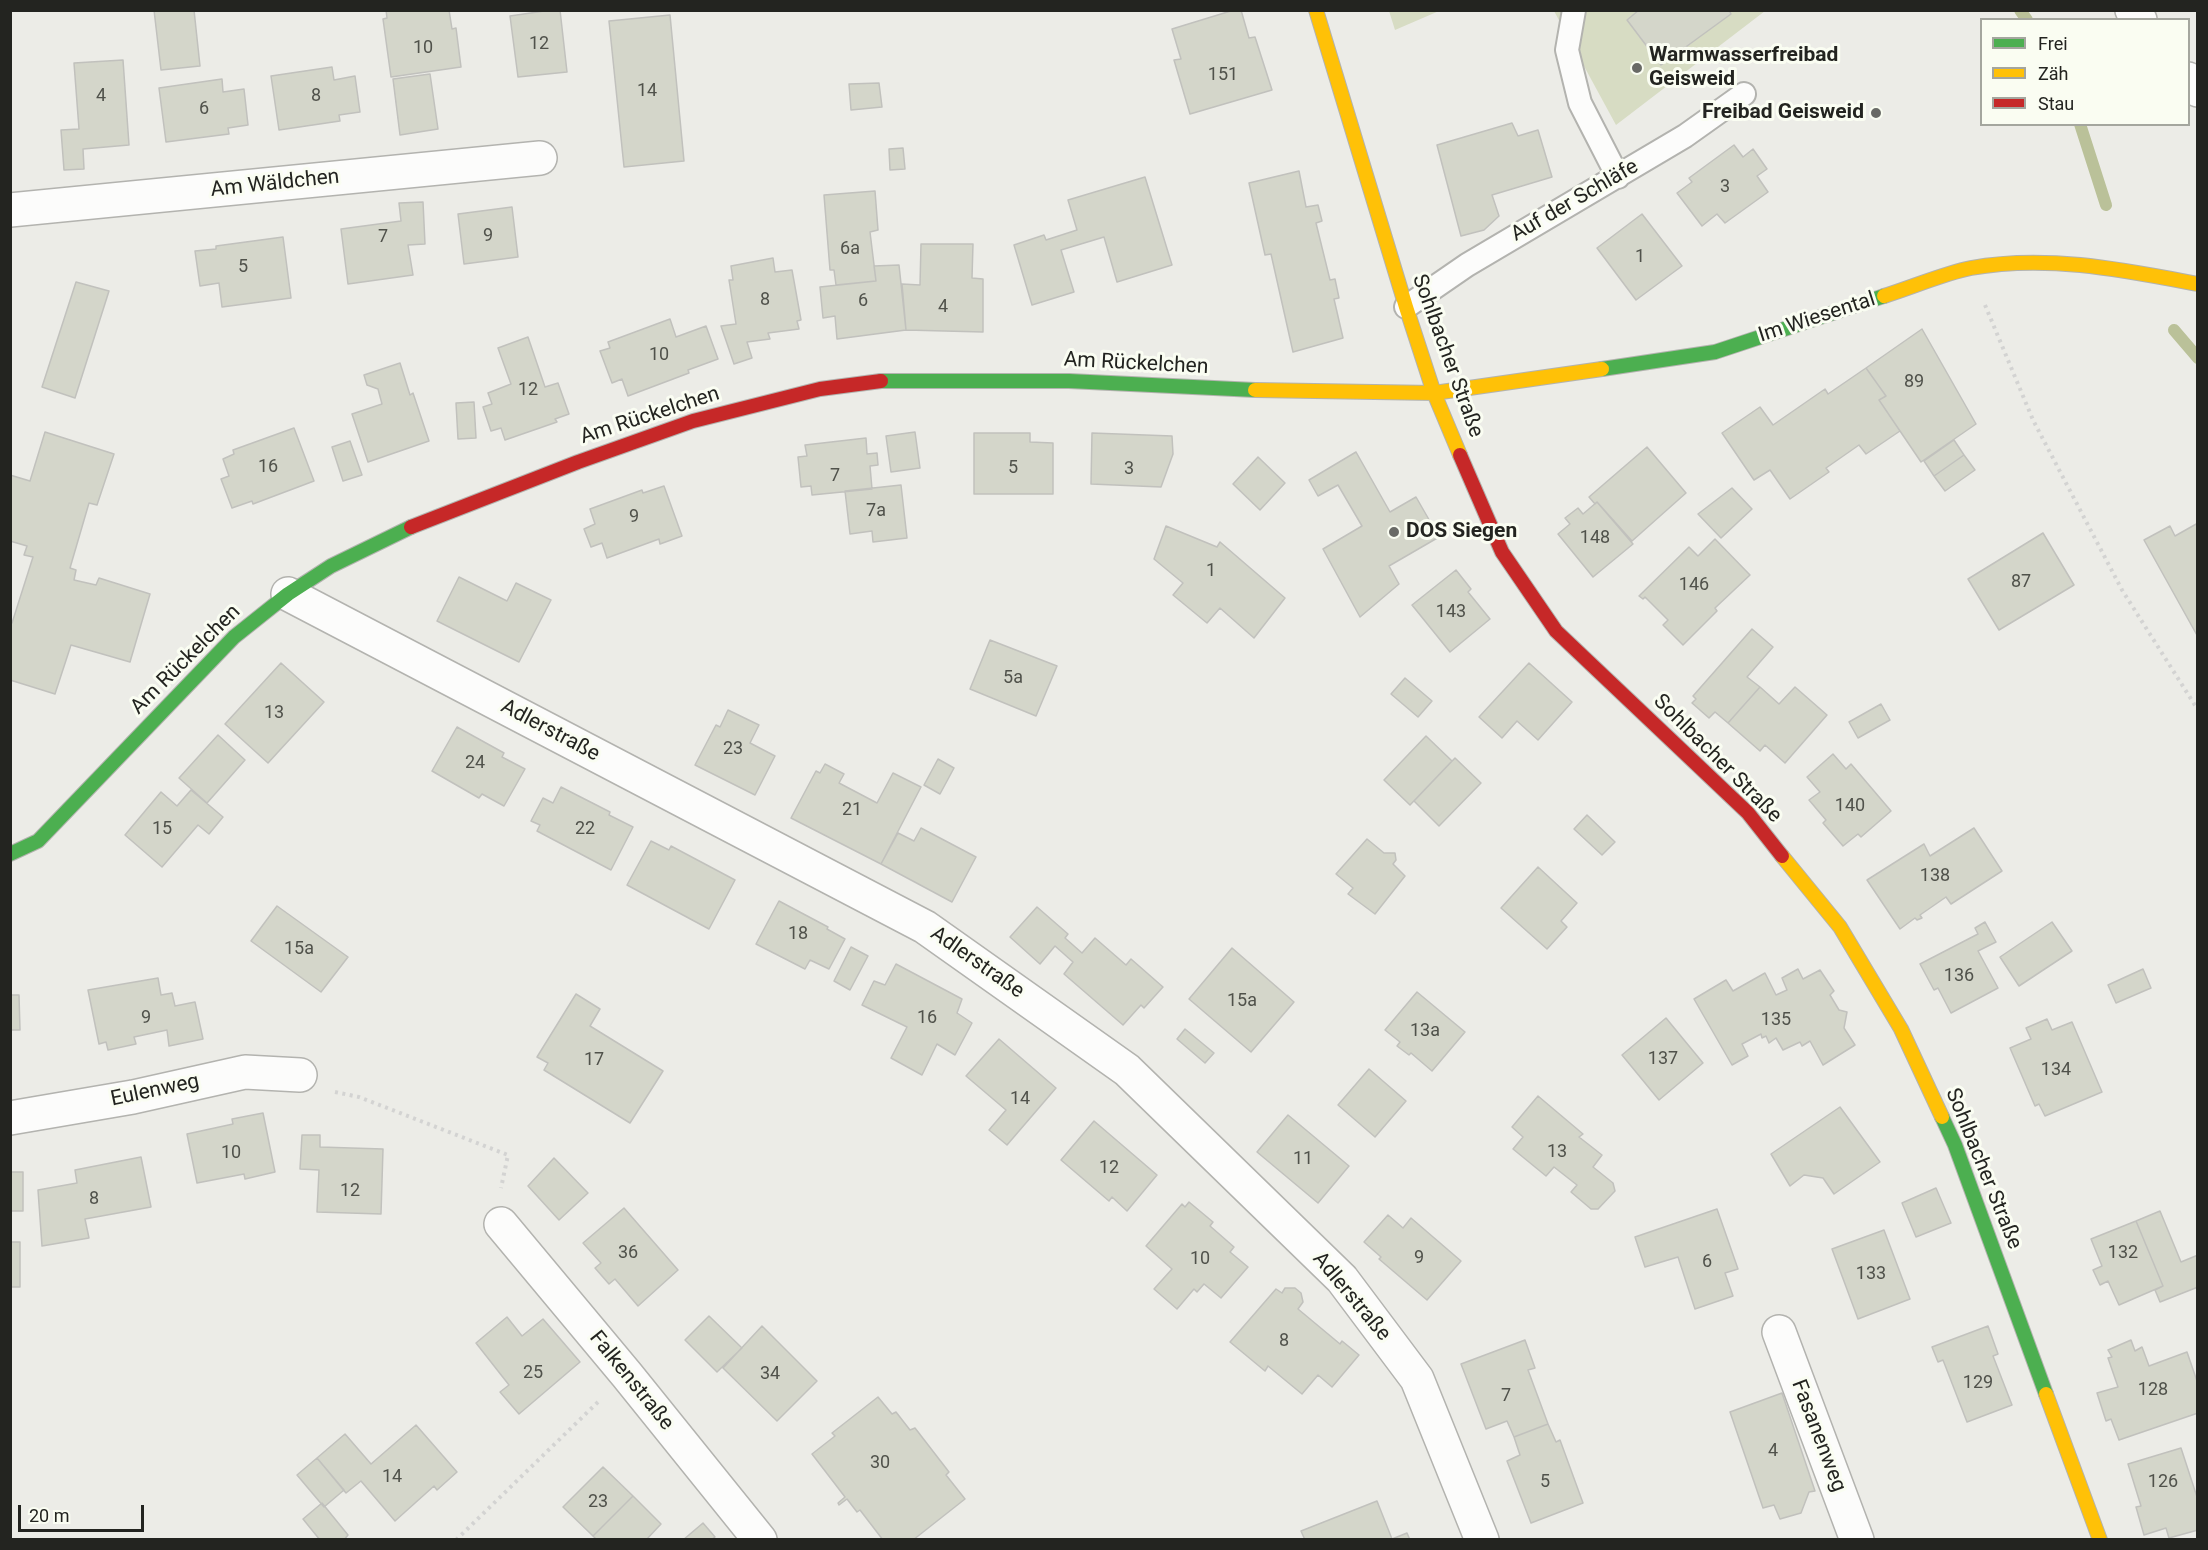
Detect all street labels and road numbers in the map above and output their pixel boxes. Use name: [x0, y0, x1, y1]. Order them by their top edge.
street label: Auf der Schläfe: [1507, 154, 1643, 248]
street label: Am Wäldchen: [209, 165, 341, 203]
street label: Sohlbacher Straße: [1406, 271, 1488, 441]
street label: Im Wiesental: [1755, 287, 1879, 349]
street label: Am Rückelchen: [1063, 348, 1209, 380]
street label: Am Rückelchen: [577, 382, 723, 450]
street label: Am Rückelchen: [126, 600, 246, 720]
street label: Sohlbacher Straße: [1647, 689, 1787, 829]
street label: Adlerstraße: [496, 694, 604, 768]
street label: Adlerstraße: [925, 922, 1029, 1004]
street label: Eulenweg: [108, 1069, 202, 1113]
street label: Sohlbacher Straße: [1939, 1085, 2027, 1253]
street label: Adlerstraße: [1307, 1247, 1395, 1347]
street label: Falkenstraße: [583, 1326, 679, 1436]
street label: Fasanenweg: [1785, 1376, 1851, 1496]

